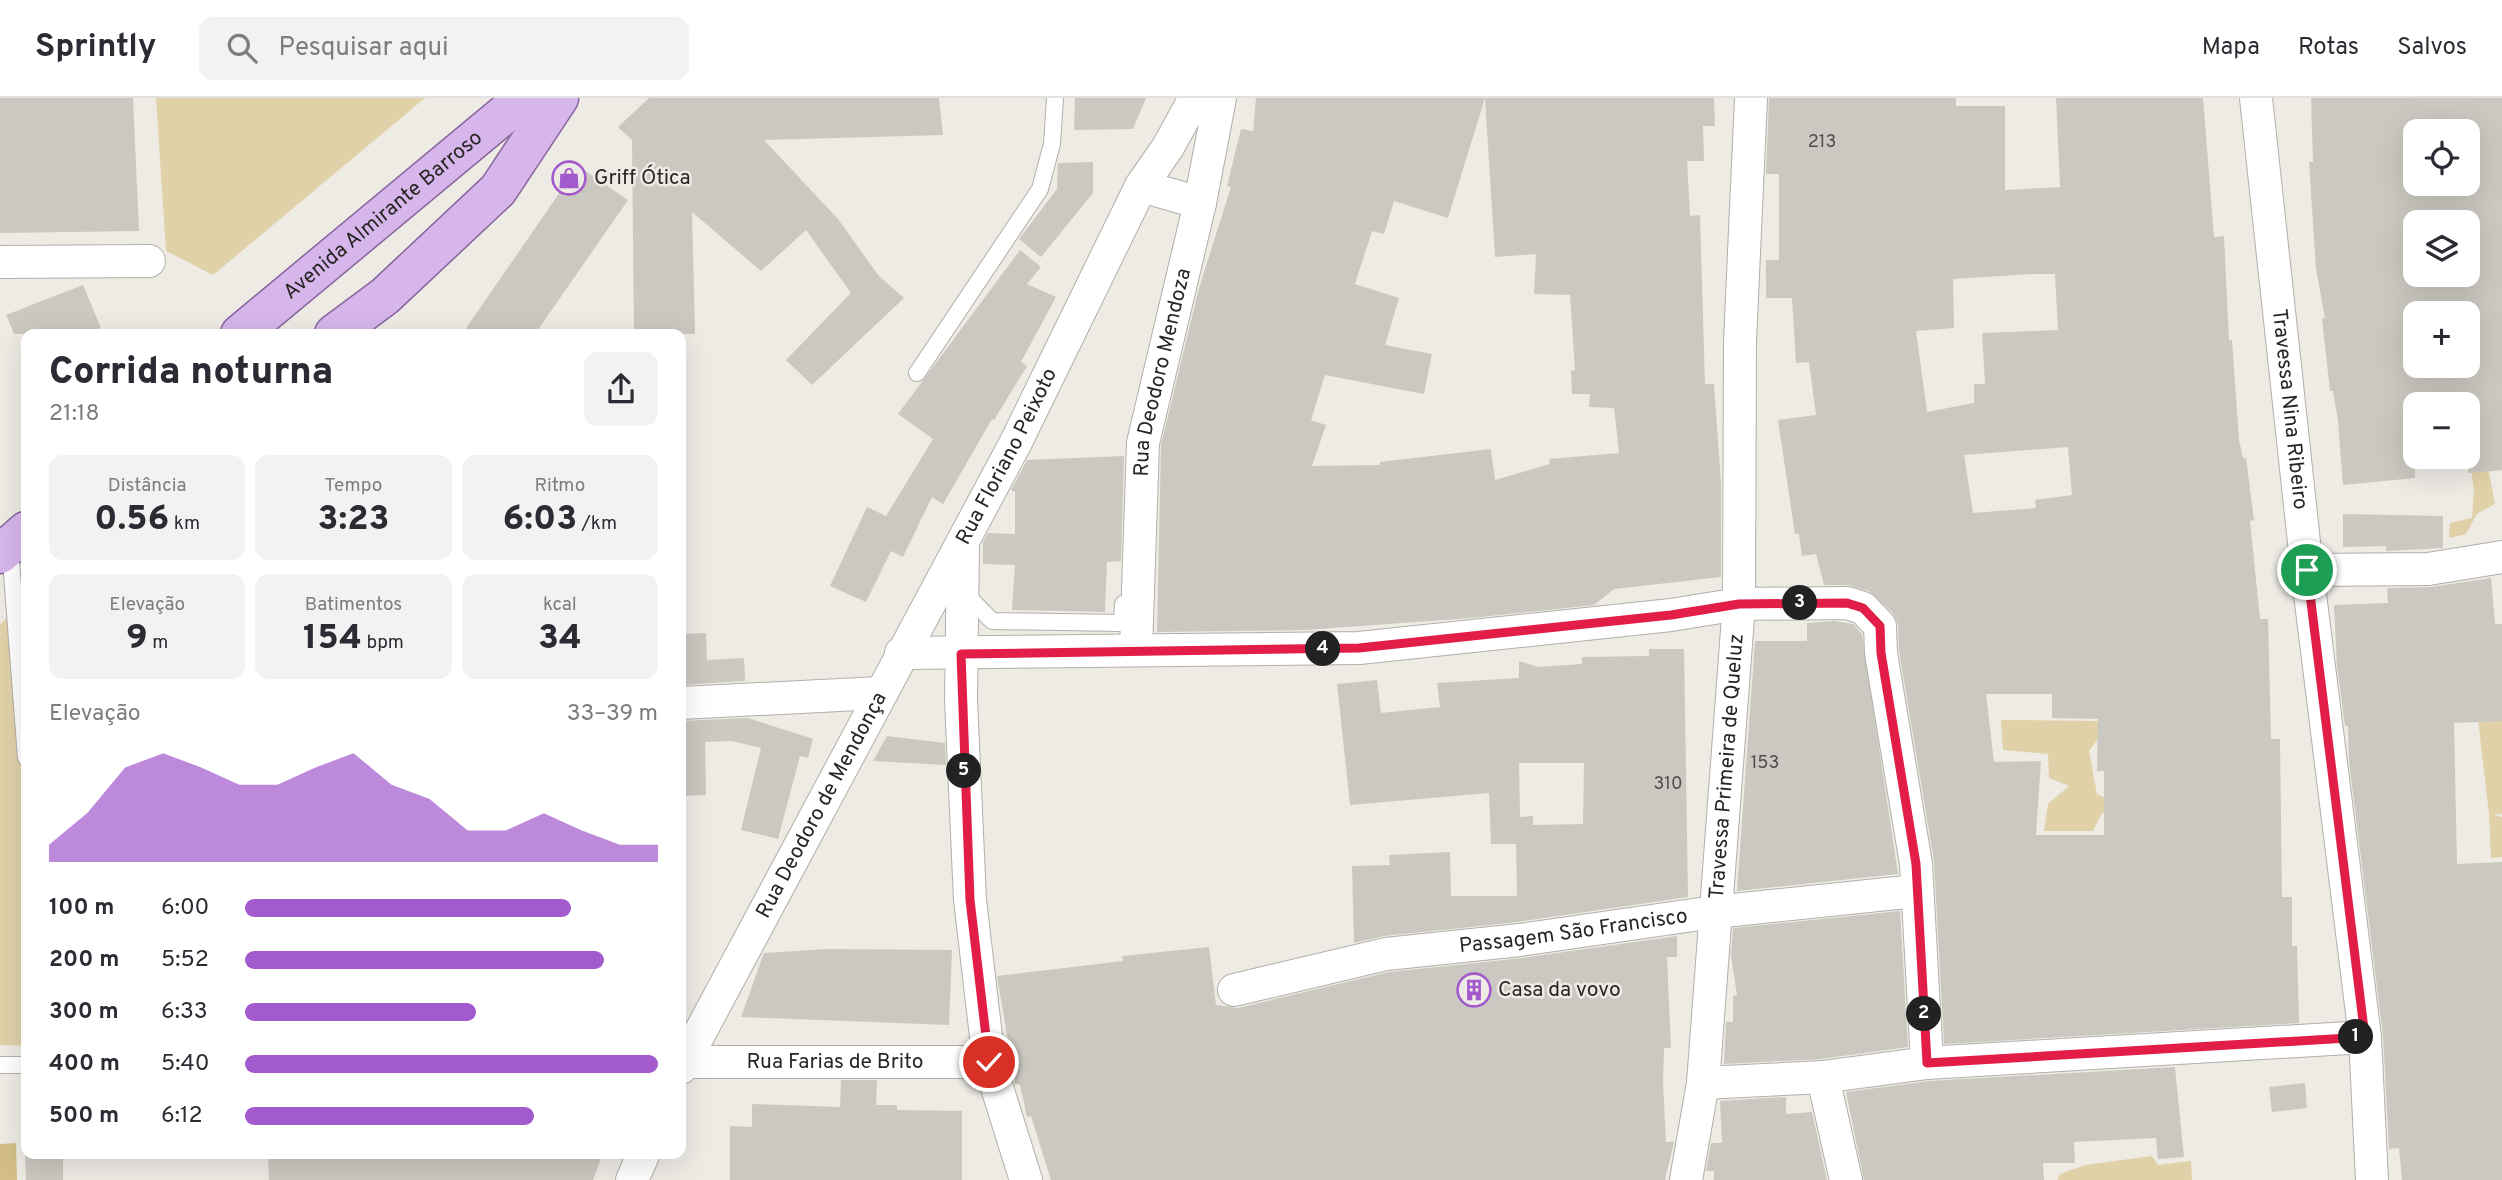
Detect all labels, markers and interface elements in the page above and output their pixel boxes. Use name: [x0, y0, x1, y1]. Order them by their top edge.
search box: [199, 17, 689, 80]
text: Sprintly: [35, 27, 157, 69]
icon: search: [223, 29, 261, 67]
text: Pesquisar aqui: [279, 32, 449, 65]
text: Mapa: [2202, 33, 2260, 63]
text: Rotas: [2298, 33, 2359, 63]
text: Salvos: [2397, 33, 2467, 63]
map controls: [2403, 119, 2480, 469]
button: locate: [2403, 119, 2480, 196]
street label: Avenida Almirante Barroso: [278, 125, 488, 306]
house number: 213: [1808, 131, 1836, 154]
shop icon: Griff Ótica: [550, 159, 588, 197]
place label: Griff Ótica: [594, 164, 690, 192]
button: layers: [2403, 210, 2480, 287]
street label: Rua Deodoro Mendoza: [1128, 265, 1198, 477]
button: +: [2403, 301, 2480, 378]
street label: Travessa Nina Ribeiro: [2265, 307, 2314, 511]
text: Corrida noturna: [49, 349, 333, 398]
button: share: [584, 352, 658, 426]
street label: Rua Floriano Peixoto: [950, 364, 1064, 549]
button: −: [2403, 392, 2480, 469]
text: 21:18: [49, 400, 99, 429]
text: Distância: [108, 474, 187, 498]
text: Tempo: [325, 474, 382, 498]
text: Ritmo: [534, 474, 585, 498]
text: 0.56: [94, 498, 169, 542]
text: 3:23: [317, 498, 390, 542]
text: 6:03: [503, 498, 577, 542]
text: km: [169, 512, 200, 536]
text: /km: [577, 512, 617, 536]
pin: [2277, 540, 2337, 600]
icon: arrive: [2288, 551, 2326, 589]
pin: 3: [1783, 586, 1818, 620]
text: 3: [1794, 590, 1805, 614]
text: Elevação: [109, 593, 185, 617]
text: Batimentos: [305, 593, 402, 617]
text: kcal: [543, 593, 577, 617]
text: 9: [126, 617, 148, 661]
text: 154: [303, 617, 362, 661]
text: 34: [538, 617, 582, 661]
text: m: [148, 631, 168, 655]
text: bpm: [362, 631, 404, 655]
pin: 4: [1306, 632, 1340, 666]
street label: Travessa Primeira de Queluz: [1703, 633, 1750, 900]
text: 4: [1316, 636, 1329, 660]
street label: Rua Deodoro de Mendonça: [750, 687, 893, 923]
text: Elevação: [49, 700, 141, 729]
text: 33–39 m: [567, 700, 658, 729]
house number: 153: [1751, 752, 1779, 775]
pin: 5: [946, 754, 982, 788]
text: 5: [958, 758, 969, 782]
house number: 310: [1653, 773, 1683, 796]
text: 100 m: [49, 894, 114, 923]
text: 6:00: [161, 894, 209, 923]
street label: Passagem São Francisco: [1458, 902, 1689, 960]
text: 200 m: [49, 946, 119, 975]
text: 5:52: [161, 946, 209, 975]
building icon: Casa da vovo: [1455, 971, 1493, 1009]
place label: Casa da vovo: [1498, 977, 1621, 1004]
pin: 2: [1906, 996, 1941, 1032]
text: 300 m: [49, 998, 119, 1027]
text: 6:33: [161, 998, 208, 1027]
text: 2: [1918, 1001, 1929, 1025]
pin: 1: [2338, 1020, 2374, 1054]
text: 1: [2352, 1024, 2359, 1048]
pin: [959, 1032, 1019, 1092]
icon: check: [970, 1043, 1008, 1081]
street label: Rua Farias de Brito: [746, 1049, 924, 1076]
text: 400 m: [49, 1050, 120, 1079]
text: 5:40: [161, 1050, 210, 1079]
text: 500 m: [49, 1102, 119, 1131]
text: 6:12: [161, 1102, 203, 1131]

